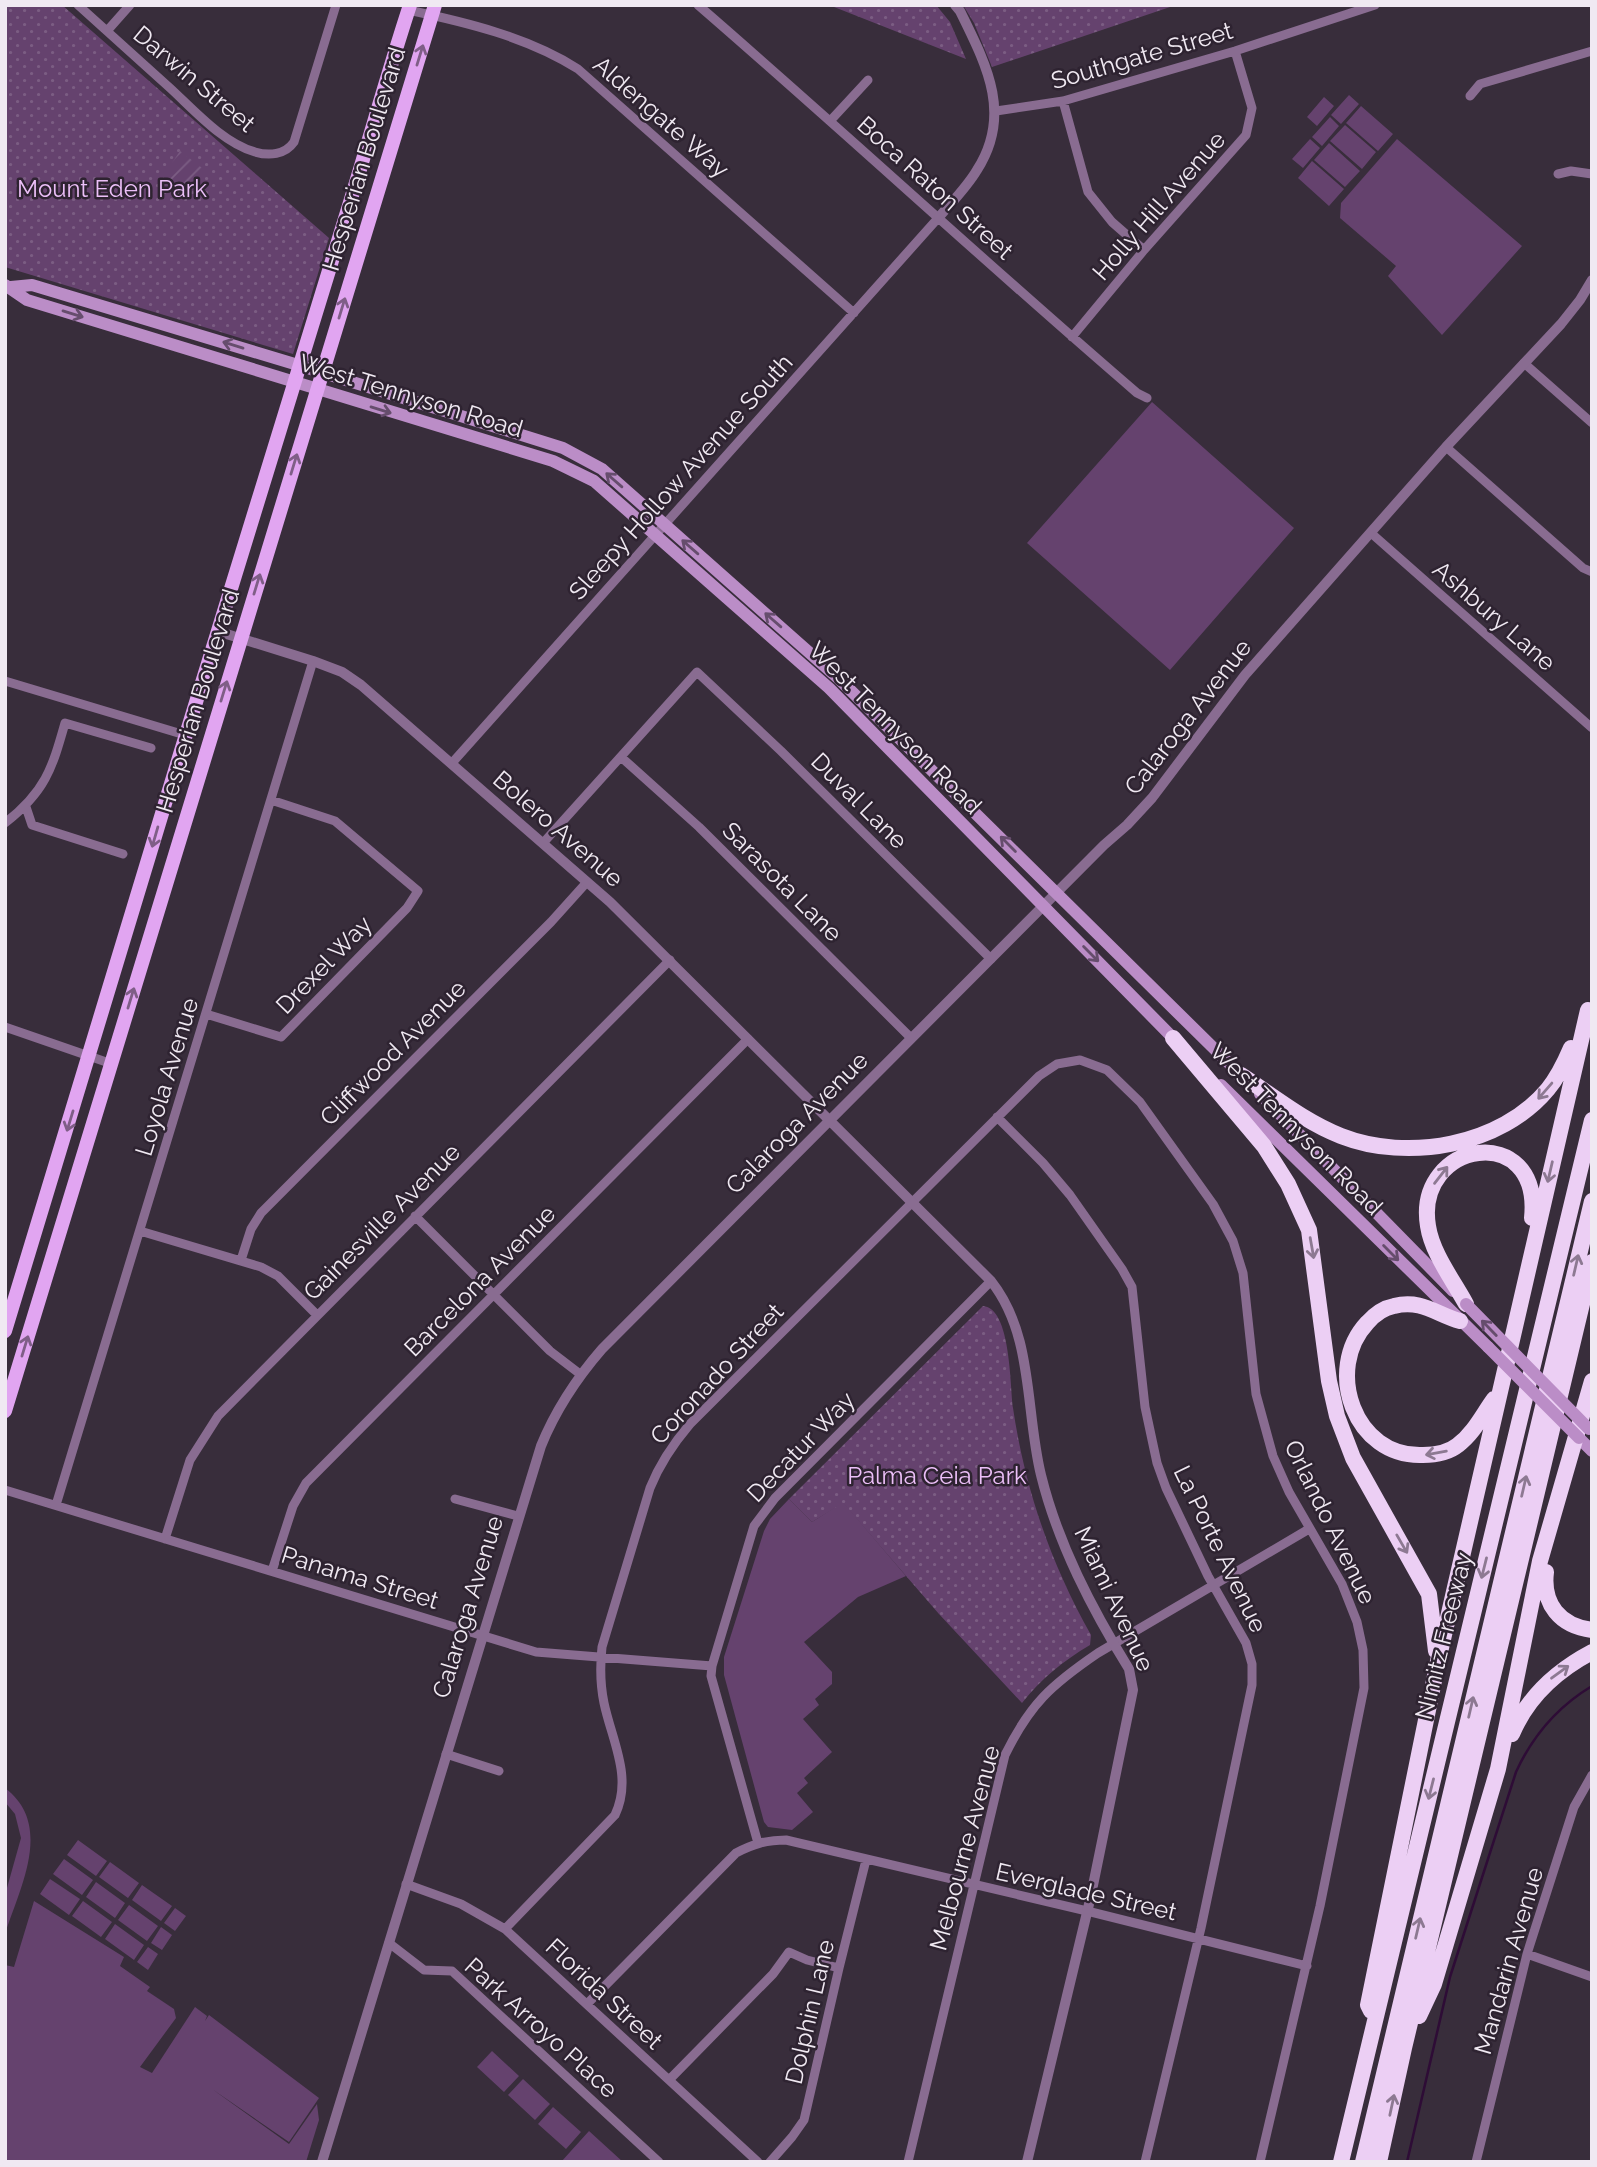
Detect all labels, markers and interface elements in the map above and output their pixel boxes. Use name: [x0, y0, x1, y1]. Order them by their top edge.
street label: Southgate Street: [1048, 16, 1236, 95]
street label: Darwin Street: [128, 19, 261, 138]
street label: Hesperian Boulevard: [316, 44, 411, 274]
one-way arrow: [414, 44, 427, 66]
street label: Aldengate Way: [588, 50, 735, 183]
street label: Boca Raton Street: [851, 110, 1019, 265]
street label: Holly Hill Avenue: [1086, 125, 1231, 286]
park label: Mount Eden Park: [17, 174, 207, 203]
one-way arrow: [337, 297, 349, 319]
one-way arrow: [62, 308, 84, 321]
one-way arrow: [222, 338, 244, 351]
street label: West Tennyson Road: [296, 348, 527, 443]
street label: Sleepy Hollow Avenue South: [563, 348, 799, 605]
one-way arrow: [369, 405, 391, 417]
one-way arrow: [288, 453, 301, 475]
one-way arrow: [605, 472, 623, 488]
one-way arrow: [681, 539, 699, 555]
street label: Ashbury Lane: [1427, 555, 1561, 677]
one-way arrow: [252, 573, 265, 595]
street label: Hesperian Boulevard: [150, 586, 245, 816]
one-way arrow: [764, 612, 782, 628]
street label: Calaroga Avenue: [1118, 633, 1257, 800]
street label: West Tennyson Road: [803, 635, 988, 820]
one-way arrow: [219, 681, 232, 703]
street label: Duval Lane: [805, 747, 913, 855]
street label: Bolero Avenue: [487, 764, 629, 893]
street label: Sarasota Lane: [717, 816, 848, 947]
one-way arrow: [148, 826, 161, 848]
one-way arrow: [1000, 836, 1017, 853]
street label: Drexel Way: [270, 910, 378, 1020]
one-way arrow: [1082, 946, 1099, 963]
street label: Cliffwood Avenue: [314, 974, 472, 1132]
one-way arrow: [126, 987, 139, 1009]
street label: Loyola Avenue: [129, 994, 204, 1159]
street label: West Tennyson Road: [1204, 1036, 1389, 1221]
street label: Calaroga Avenue: [720, 1046, 874, 1200]
one-way arrow: [1537, 1082, 1553, 1100]
one-way arrow: [62, 1110, 75, 1132]
street label: Gainesville Avenue: [297, 1137, 466, 1306]
one-way arrow: [1543, 1160, 1557, 1183]
one-way arrow: [1433, 1167, 1448, 1185]
street label: Barcelona Avenue: [398, 1199, 561, 1362]
one-way arrow: [1306, 1236, 1319, 1258]
one-way arrow: [1383, 1244, 1400, 1261]
one-way arrow: [1570, 1254, 1584, 1277]
street label: Coronado Street: [644, 1297, 789, 1450]
one-way arrow: [1481, 1320, 1498, 1337]
one-way arrow: [20, 1335, 33, 1357]
street label: Decatur Way: [741, 1385, 861, 1508]
street label: Orlando Avenue: [1278, 1435, 1383, 1608]
one-way arrow: [1425, 1447, 1448, 1460]
park label: Palma Ceia Park: [847, 1461, 1027, 1490]
street label: La Porte Avenue: [1168, 1461, 1273, 1637]
one-way arrow: [1517, 1475, 1531, 1498]
street label: Calaroga Avenue: [426, 1512, 509, 1701]
street label: Miami Avenue: [1068, 1522, 1161, 1676]
one-way arrow: [1395, 1533, 1409, 1553]
street label: Panama Street: [278, 1540, 442, 1615]
street label: Nimitz Freeway: [1409, 1549, 1478, 1722]
one-way arrow: [1477, 1556, 1490, 1579]
one-way arrow: [1550, 1665, 1569, 1680]
one-way arrow: [1464, 1696, 1478, 1719]
street label: Melbourne Avenue: [923, 1742, 1006, 1953]
one-way arrow: [1423, 1777, 1437, 1800]
street label: Everglade Street: [993, 1857, 1179, 1926]
street label: Mandarin Avenue: [1468, 1864, 1549, 2058]
one-way arrow: [1412, 1917, 1425, 1940]
street label: Florida Street: [540, 1932, 669, 2055]
street label: Dolphin Lane: [779, 1937, 840, 2087]
street label: Park Arroyo Place: [459, 1951, 624, 2104]
one-way arrow: [1385, 2094, 1399, 2117]

